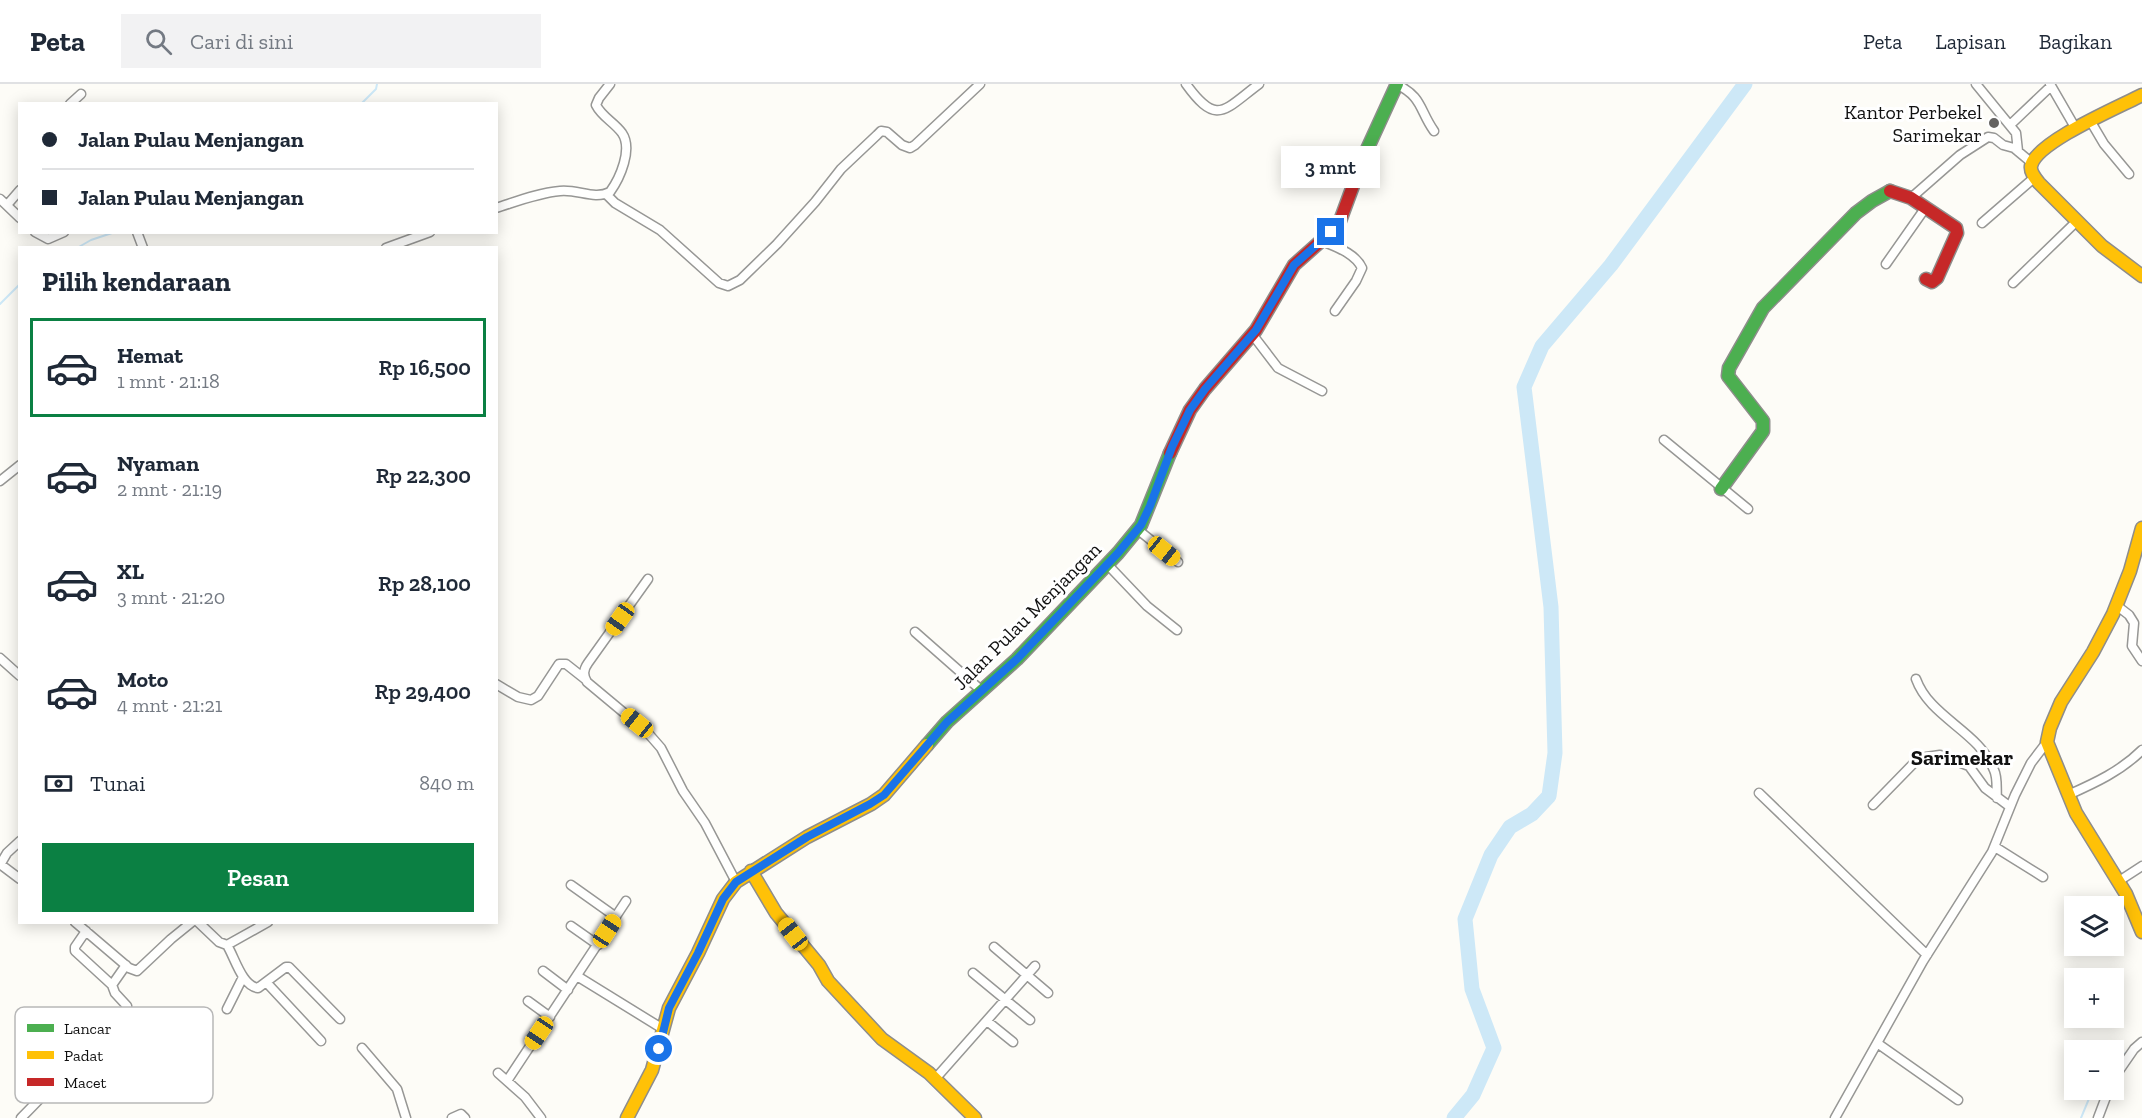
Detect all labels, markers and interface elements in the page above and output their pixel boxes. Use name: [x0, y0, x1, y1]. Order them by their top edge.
search box: [121, 14, 541, 68]
text: Peta: [30, 25, 85, 58]
icon: search: [142, 25, 175, 58]
text: Cari di sini: [190, 28, 293, 55]
text: Peta: [1863, 29, 1902, 54]
text: Lapisan: [1935, 29, 2006, 54]
text: Bagikan: [2039, 29, 2112, 54]
place label: Kantor Perbekel Sarimekar: [1844, 100, 1982, 147]
marker: Kantor Perbekel Sarimekar: [1987, 116, 2001, 130]
text: Jalan Pulau Menjangan: [78, 126, 304, 153]
callout: 3 mnt: [1282, 145, 1380, 187]
text: 3 mnt: [1305, 155, 1356, 179]
text: Jalan Pulau Menjangan: [78, 184, 304, 211]
route end: [1317, 218, 1344, 245]
text: Pilih kendaraan: [42, 266, 231, 298]
icon: car: [45, 341, 99, 395]
text: Hemat: [117, 342, 183, 369]
text: Rp 16,500: [379, 354, 471, 381]
text: 1 mnt · 21:18: [117, 369, 220, 393]
icon: car: [45, 449, 99, 503]
text: Nyaman: [117, 450, 199, 477]
text: Rp 22,300: [376, 462, 471, 489]
text: 2 mnt · 21:19: [117, 477, 222, 501]
car: [1144, 533, 1184, 569]
street label: Jalan Pulau Menjangan: [948, 537, 1106, 695]
icon: car: [45, 557, 99, 611]
text: XL: [117, 558, 144, 585]
text: Rp 28,100: [378, 570, 471, 597]
text: 3 mnt · 21:20: [117, 585, 225, 609]
car: [602, 599, 638, 639]
icon: car: [45, 665, 99, 719]
text: Moto: [117, 666, 168, 693]
text: Rp 29,400: [375, 678, 471, 705]
text: 4 mnt · 21:21: [117, 693, 222, 717]
car: [617, 705, 657, 741]
district label: Sarimekar: [1911, 744, 2014, 771]
icon: cash: [42, 767, 75, 800]
text: Tunai: [90, 770, 145, 797]
text: 840 m: [419, 771, 474, 795]
button: Pesan: [42, 843, 474, 912]
map controls: [2064, 896, 2124, 1100]
button: layers: [2064, 896, 2124, 956]
car: [590, 911, 624, 951]
car: [775, 914, 811, 954]
button: +: [2064, 968, 2124, 1028]
legend: [15, 1007, 213, 1103]
car: [521, 1013, 557, 1053]
text: Lancar: [64, 1019, 112, 1038]
route start: [645, 1035, 672, 1062]
button: −: [2064, 1040, 2124, 1100]
text: Padat: [64, 1046, 103, 1065]
text: Macet: [64, 1073, 107, 1092]

